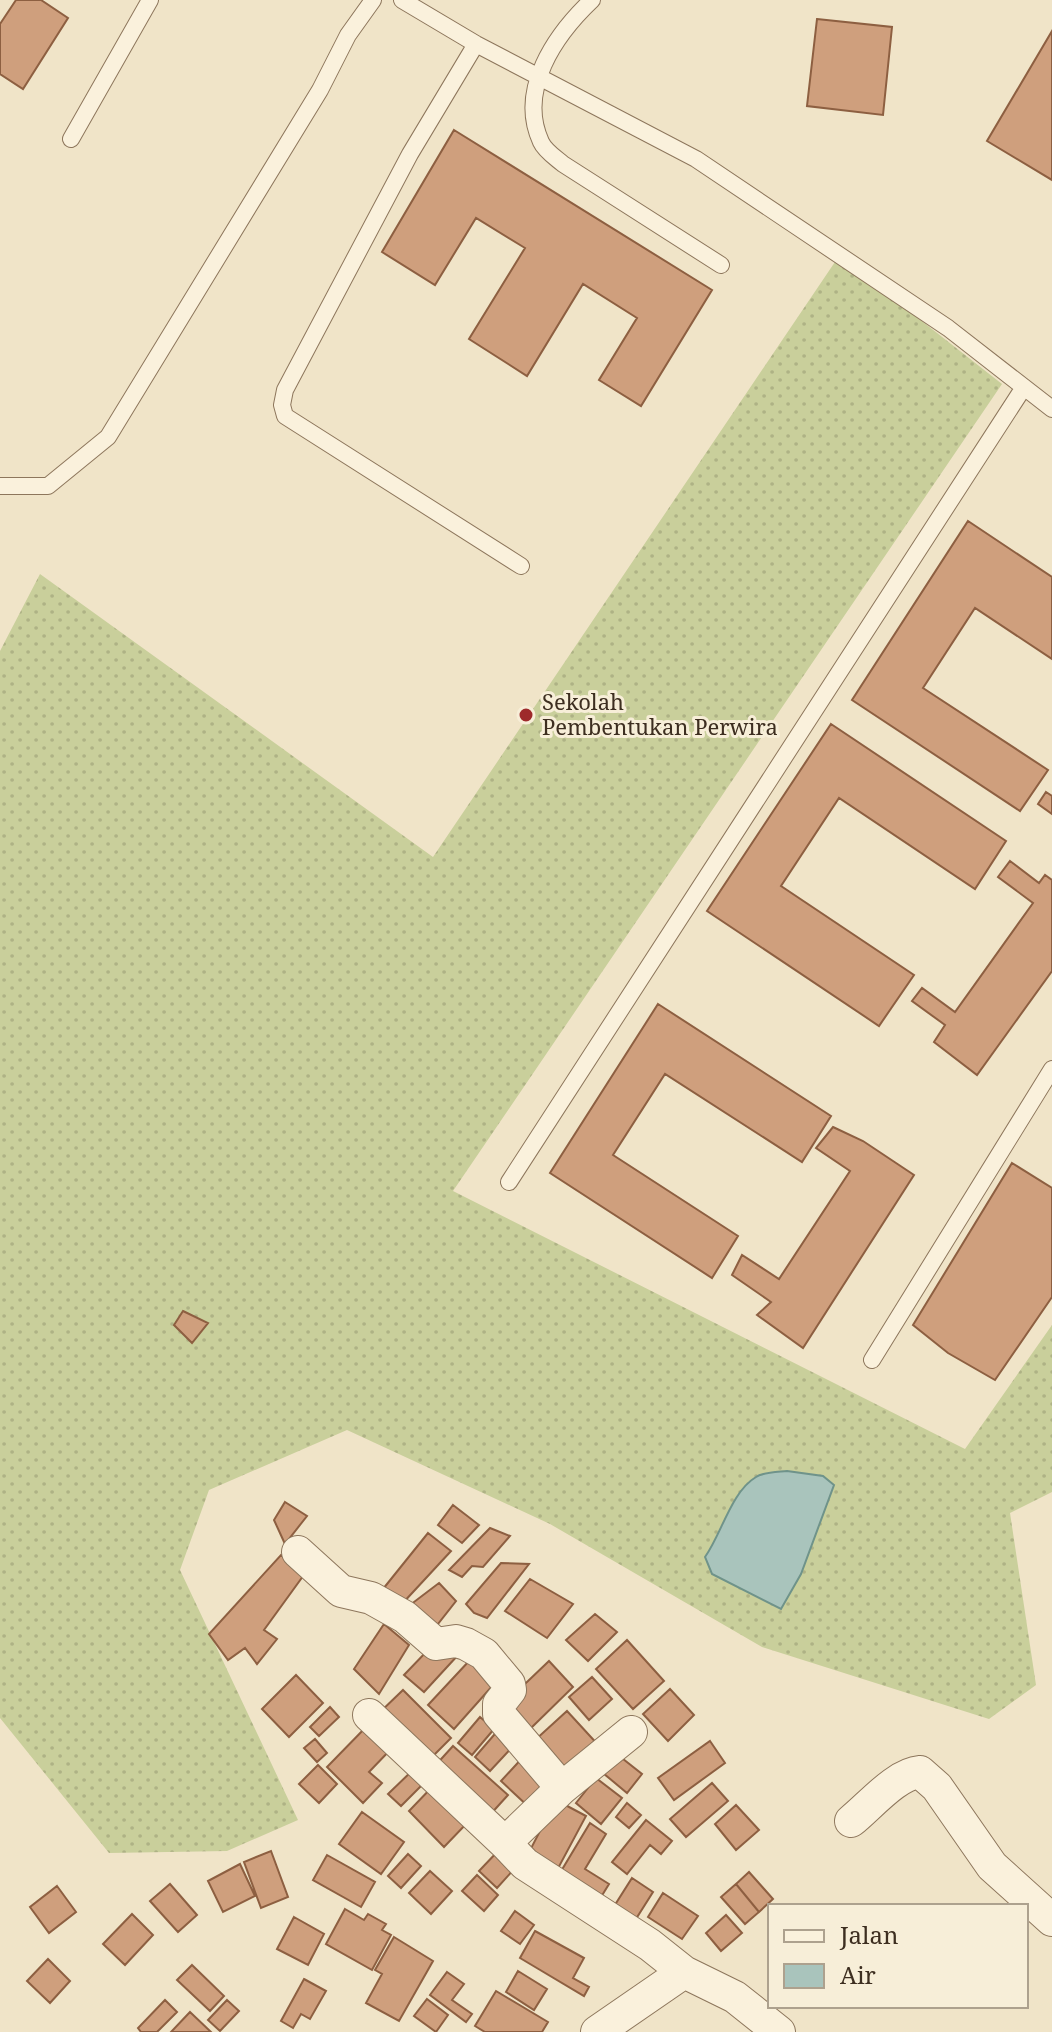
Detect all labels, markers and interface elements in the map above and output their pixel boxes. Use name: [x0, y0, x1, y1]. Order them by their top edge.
place label: Sekolah Pembentukan Perwira: [542, 686, 778, 741]
marker: Sekolah Pembentukan Perwira: [517, 706, 535, 724]
legend: [768, 1904, 1028, 2008]
text: Jalan: [839, 1918, 899, 1951]
text: Air: [840, 1958, 876, 1991]

